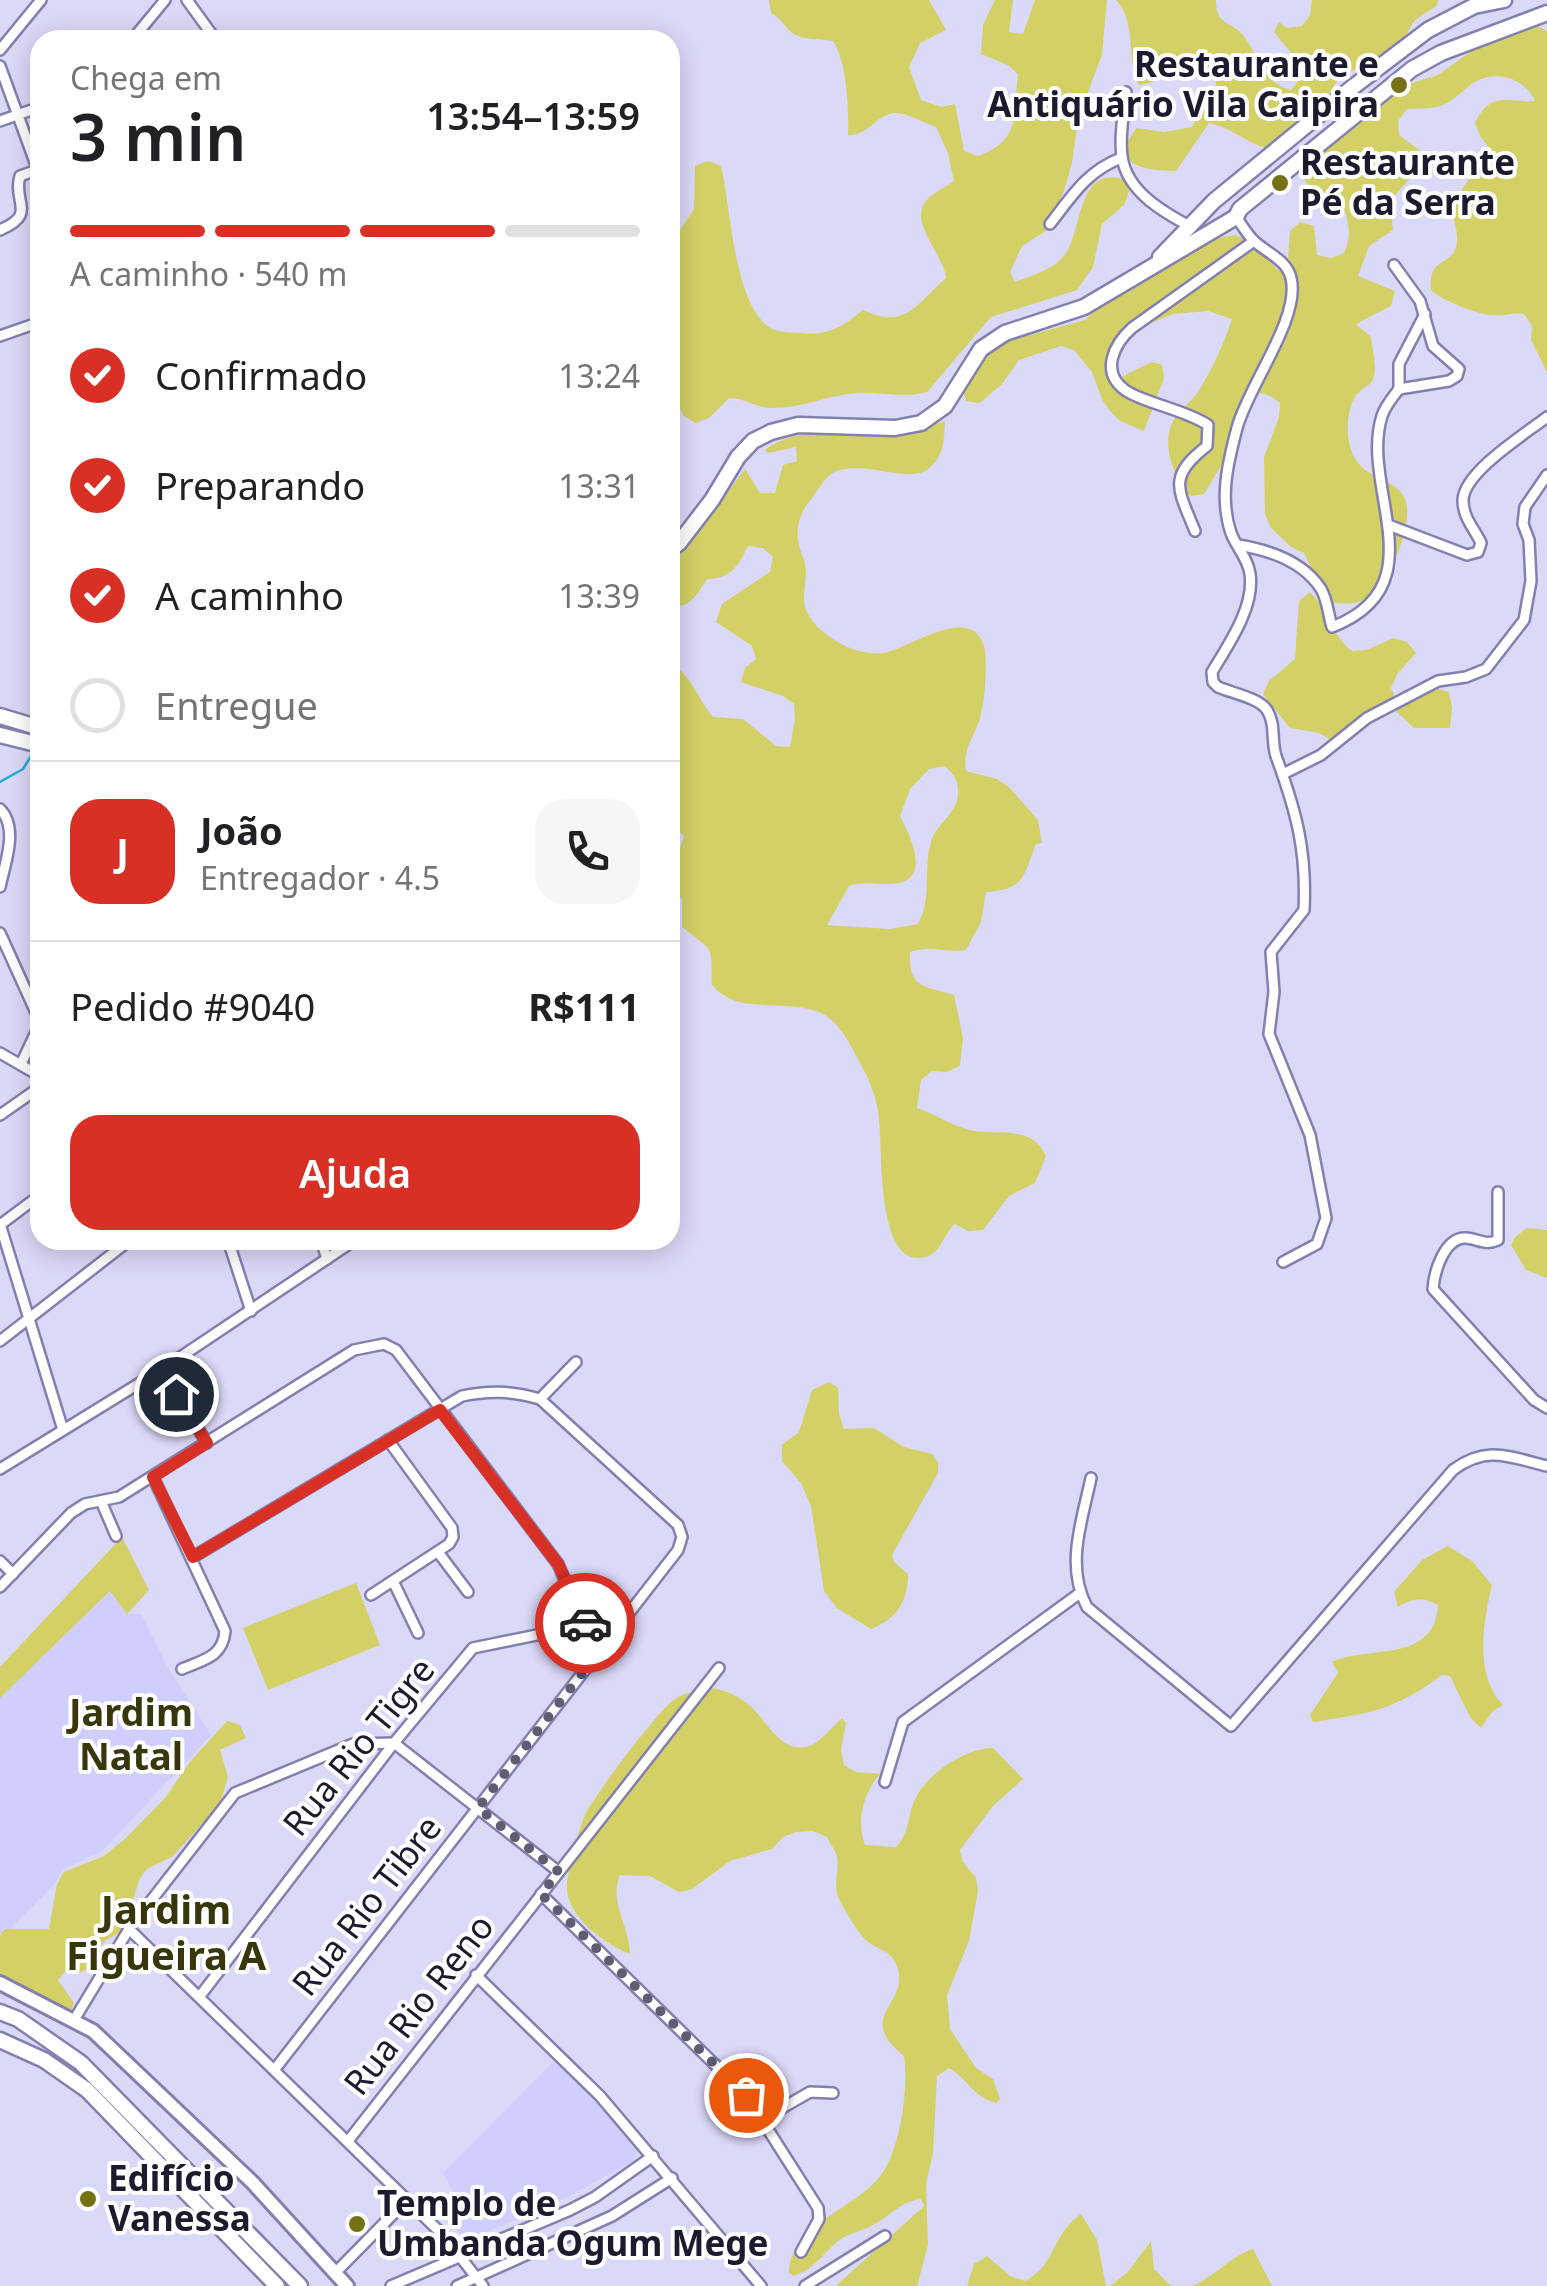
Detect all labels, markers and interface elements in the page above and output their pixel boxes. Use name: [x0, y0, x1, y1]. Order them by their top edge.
place label: Restaurante e Antiquário Vila Caipira: [987, 40, 1379, 127]
text: Chega em: [70, 56, 222, 99]
marker: Restaurante e Antiquário Vila Caipira: [1388, 74, 1410, 96]
text: 13:54–13:59: [426, 89, 640, 141]
text: 3 min: [70, 92, 246, 180]
place label: Restaurante Pé da Serra: [1300, 138, 1515, 225]
marker: Restaurante Pé da Serra: [1269, 172, 1291, 194]
text: A caminho · 540 m: [70, 252, 348, 295]
icon: check: [70, 348, 125, 403]
text: Confirmado: [155, 349, 367, 401]
text: 13:24: [558, 354, 640, 397]
icon: check: [70, 458, 125, 513]
text: Preparando: [155, 459, 365, 511]
text: 13:31: [558, 464, 640, 507]
icon: check: [70, 568, 125, 623]
text: A caminho: [155, 569, 344, 621]
text: 13:39: [558, 574, 640, 617]
text: Entregue: [155, 679, 318, 731]
button: phone: [535, 799, 640, 904]
text: João: [200, 804, 283, 856]
text: J: [116, 825, 129, 877]
text: Entregador · 4.5: [200, 856, 440, 899]
text: Pedido #9040: [70, 980, 315, 1032]
text: R$111: [528, 980, 640, 1032]
button: Ajuda: [70, 1115, 640, 1230]
pin: [134, 1352, 219, 1437]
icon: home: [149, 1367, 204, 1422]
courier: [535, 1573, 635, 1673]
icon: car: [558, 1596, 613, 1651]
street label: Rua Rio Tigre: [271, 1647, 444, 1845]
district label: Jardim Natal: [66, 1685, 193, 1781]
street label: Rua Rio Tibre: [281, 1805, 451, 2005]
district label: Jardim Figueira A: [66, 1881, 266, 1982]
street label: Rua Rio Reno: [332, 1904, 503, 2104]
pin: [704, 2053, 789, 2138]
icon: bag: [719, 2068, 774, 2123]
place label: Edifício Vanessa: [108, 2154, 251, 2241]
place label: Templo de Umbanda Ogum Mege: [377, 2179, 768, 2266]
marker: Edifício Vanessa: [77, 2188, 99, 2210]
marker: Templo de Umbanda Ogum Mege: [346, 2213, 368, 2235]

